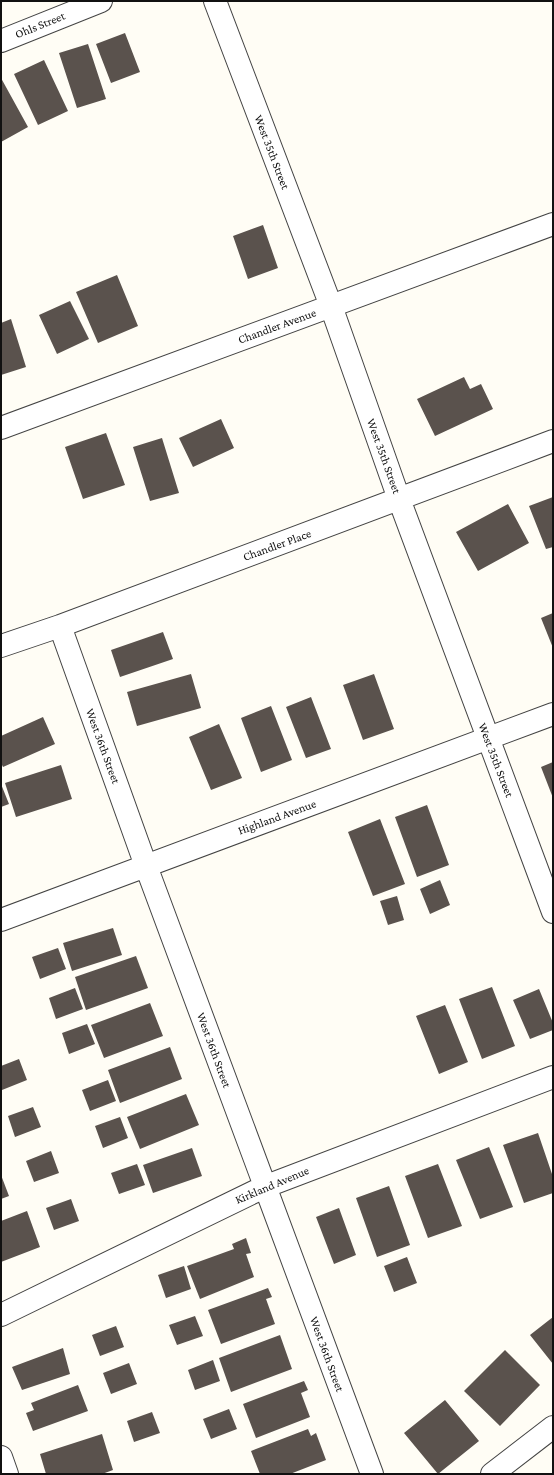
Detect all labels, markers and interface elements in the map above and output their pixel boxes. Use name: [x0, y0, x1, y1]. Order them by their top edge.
street label: Ohls Street: [13, 8, 68, 41]
street label: West 35th Street: [251, 113, 293, 192]
street label: Chandler Avenue: [236, 305, 318, 347]
street label: West 35th Street: [364, 417, 404, 496]
street label: Chandler Place: [241, 526, 313, 564]
street label: West 36th Street: [83, 706, 123, 787]
street label: West 35th Street: [475, 721, 517, 800]
street label: Highland Avenue: [236, 796, 318, 838]
street label: West 36th Street: [194, 1010, 234, 1091]
street label: Kirkland Avenue: [233, 1163, 311, 1207]
street label: West 36th Street: [307, 1314, 347, 1395]

